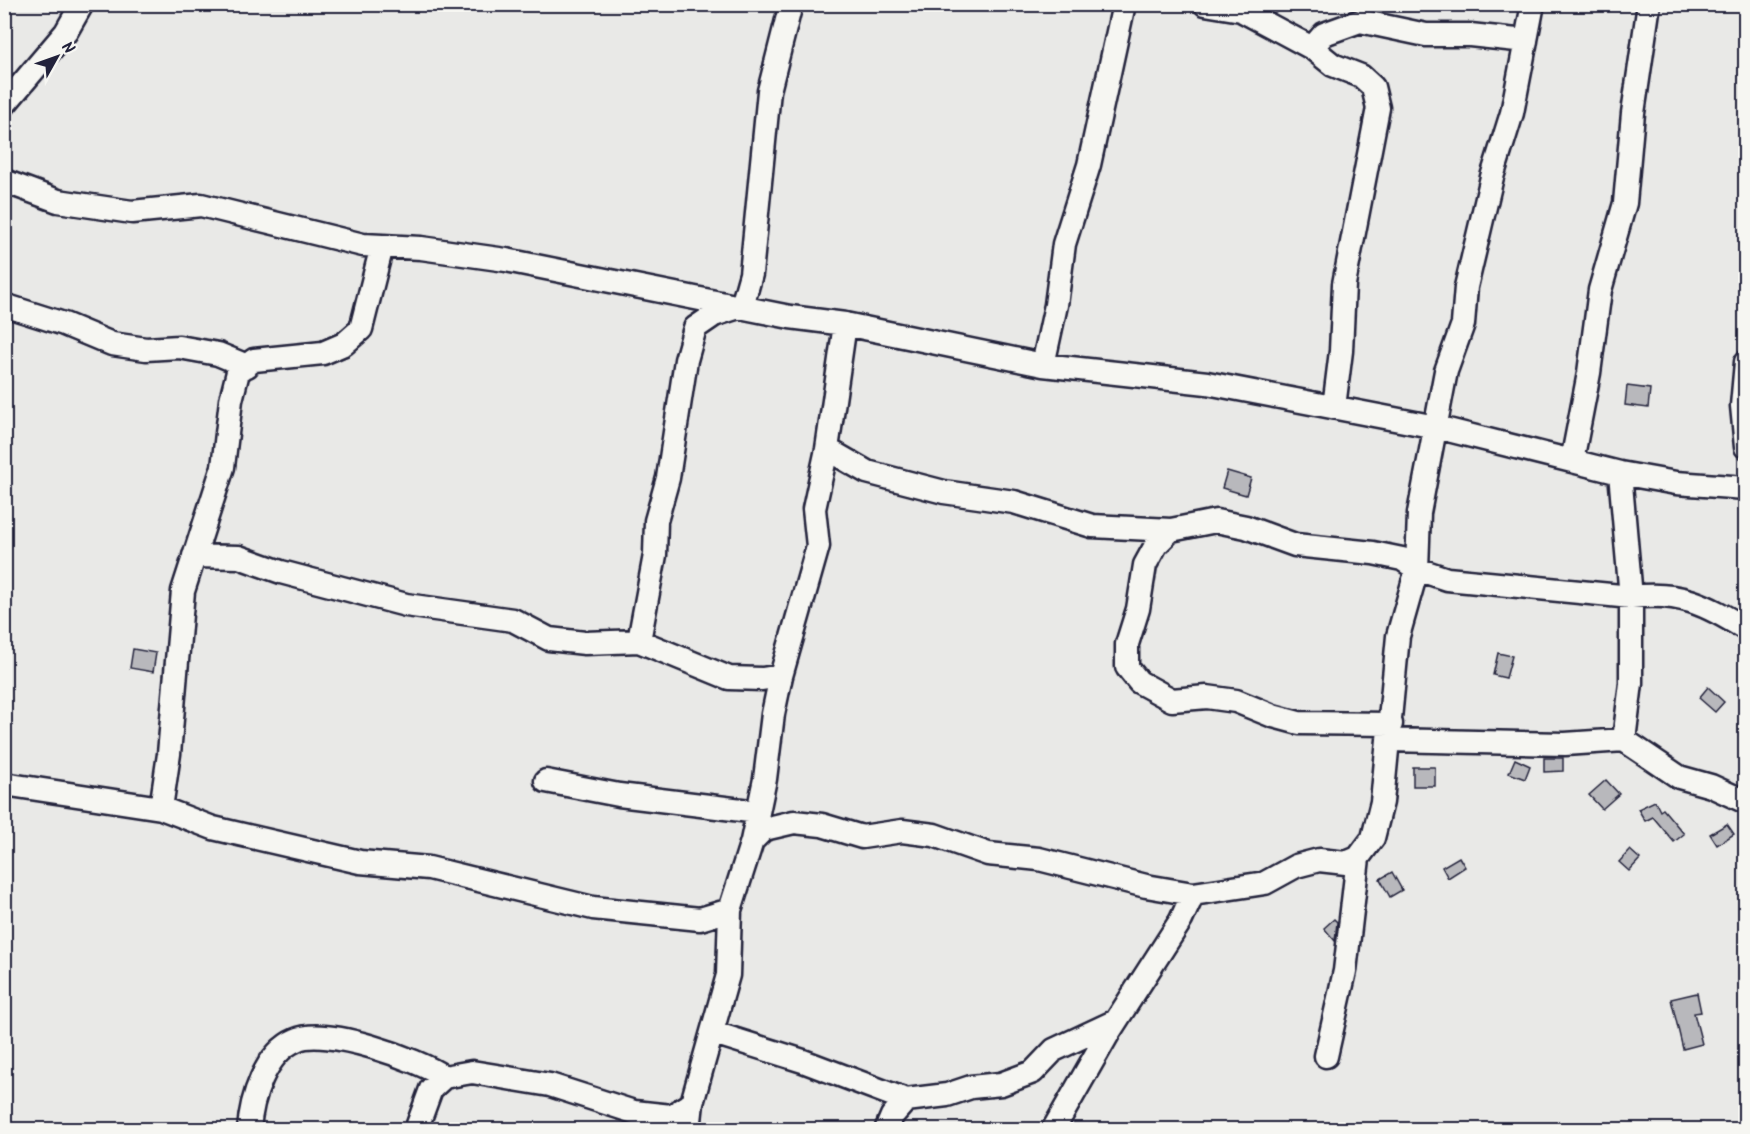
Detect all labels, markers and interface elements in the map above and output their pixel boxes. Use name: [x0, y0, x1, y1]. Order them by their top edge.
north arrow: [27, 27, 87, 87]
text: N: [55, 36, 80, 60]

